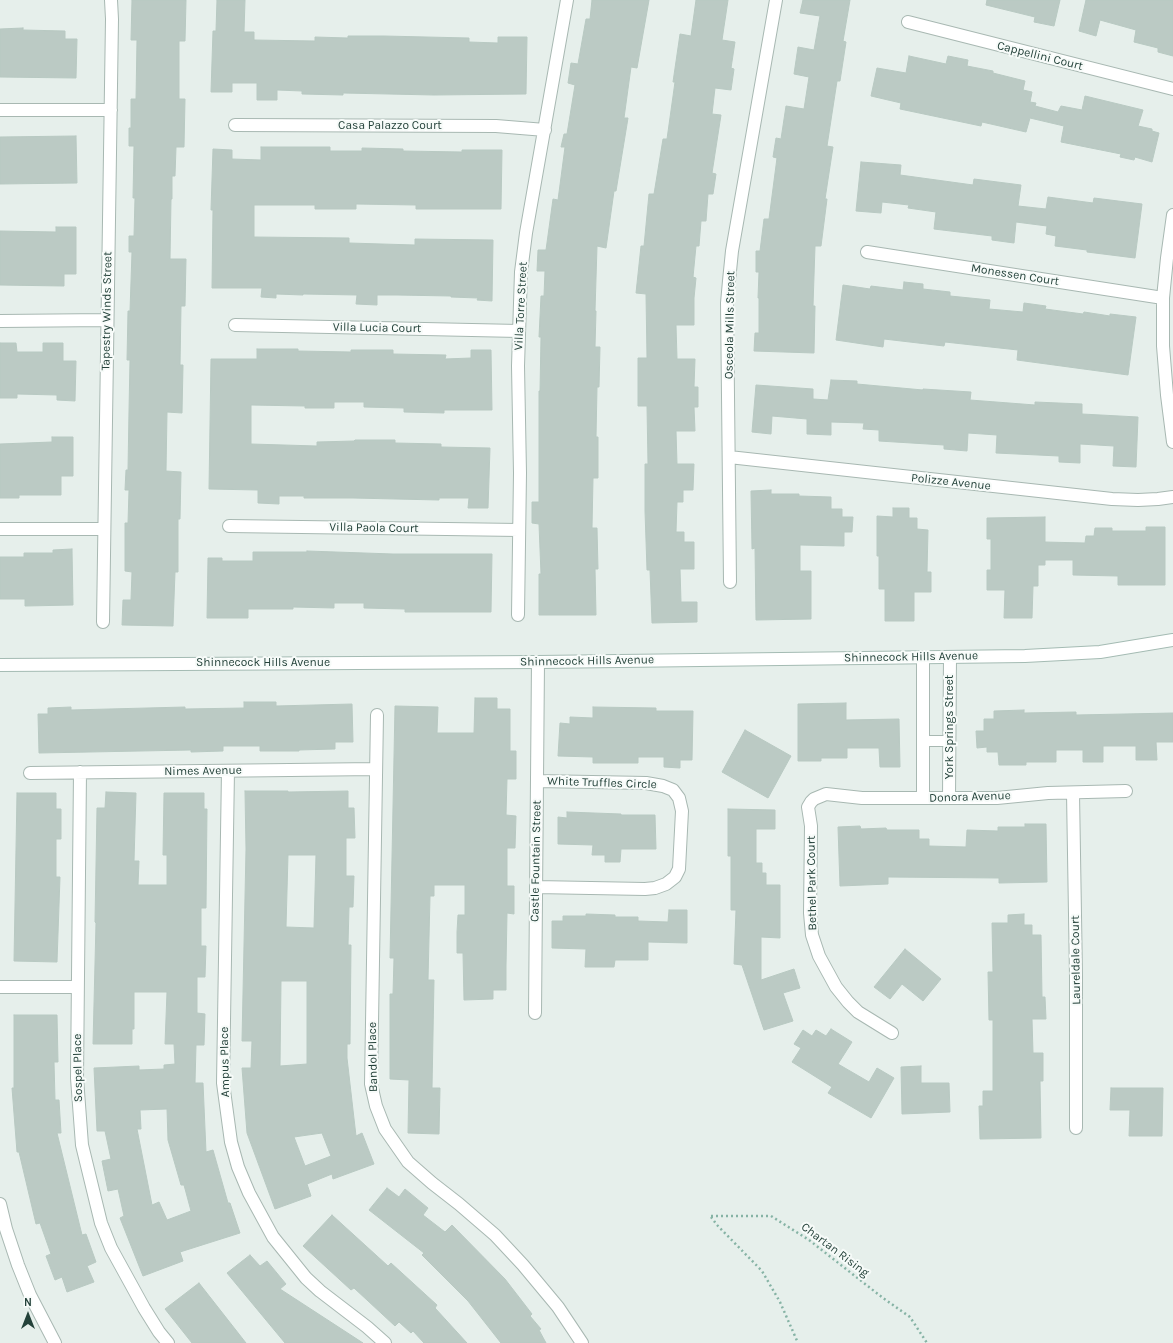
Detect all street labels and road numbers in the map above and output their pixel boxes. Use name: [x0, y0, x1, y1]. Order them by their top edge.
street label: Cappellini Court: [995, 38, 1085, 74]
street label: Casa Palazzo Court: [338, 119, 442, 133]
street label: Tapestry Winds Street: [99, 251, 115, 371]
street label: Villa Torre Street: [511, 261, 531, 351]
street label: Monessen Court: [970, 261, 1060, 289]
street label: Osceola Mills Street: [722, 271, 738, 379]
street label: Villa Lucia Court: [333, 320, 421, 336]
street label: Polizze Avenue: [910, 471, 992, 493]
street label: Villa Paola Court: [329, 520, 419, 536]
street label: Shinnecock Hills Avenue: [844, 649, 978, 665]
street label: Shinnecock Hills Avenue: [520, 653, 654, 669]
street label: Shinnecock Hills Avenue: [196, 656, 330, 670]
street label: York Springs Street: [943, 675, 957, 779]
street label: Nimes Avenue: [164, 763, 242, 779]
street label: White Truffles Circle: [547, 774, 657, 792]
street label: Donora Avenue: [929, 788, 1011, 806]
street label: Castle Fountain Street: [528, 800, 544, 922]
street label: Bethel Park Court: [804, 835, 820, 931]
street label: Laureldale Court: [1068, 915, 1084, 1005]
street label: Bandol Place: [365, 1022, 381, 1092]
street label: Ampus Place: [217, 1027, 233, 1097]
street label: Sospel Place: [70, 1034, 86, 1102]
street label: Chartan Rising: [798, 1220, 872, 1280]

